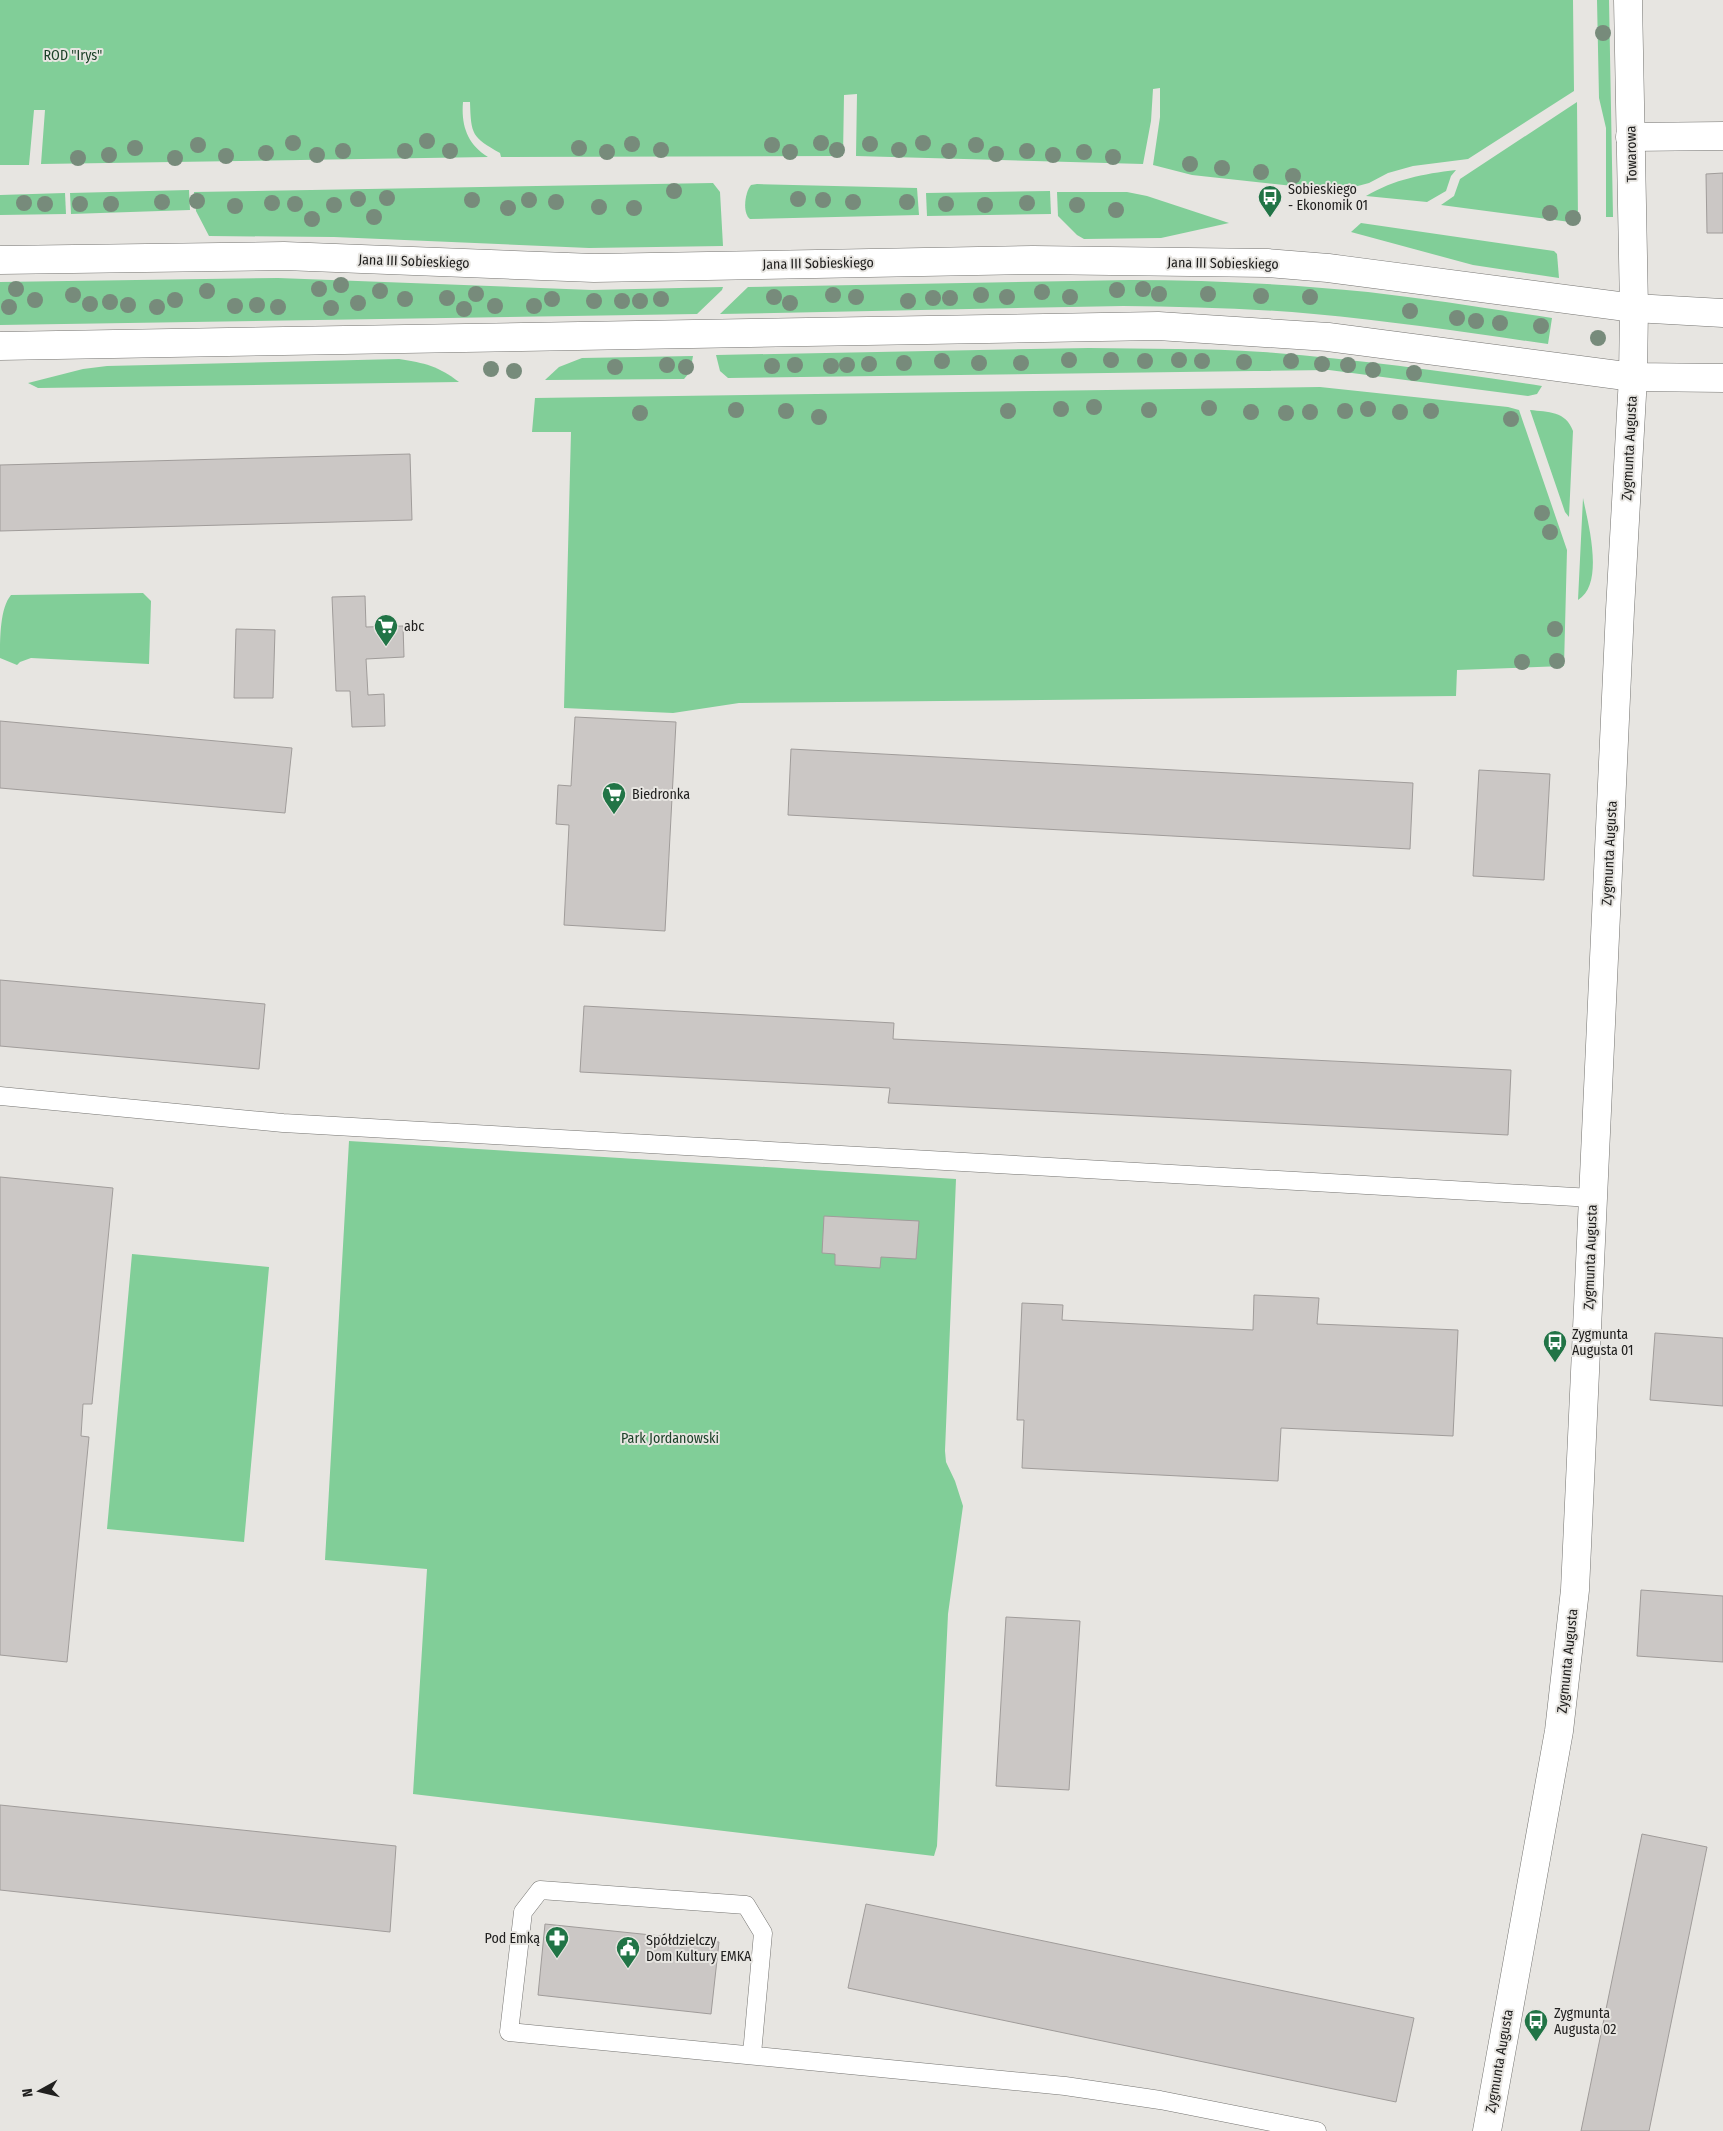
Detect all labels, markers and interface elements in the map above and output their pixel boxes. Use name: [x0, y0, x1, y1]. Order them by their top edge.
park label: ROD "Irys": [44, 47, 102, 64]
street label: Towarowa: [1623, 125, 1640, 182]
place label: Sobieskiego - Ekonomik 01: [1288, 181, 1368, 214]
bus stop icon: Sobieskiego - Ekonomik 01: [1257, 184, 1283, 218]
street label: Jana III Sobieskiego: [358, 251, 470, 272]
street label: Jana III Sobieskiego: [762, 254, 874, 273]
street label: Jana III Sobieskiego: [1167, 254, 1279, 273]
street label: Zygmunta Augusta: [1618, 395, 1641, 501]
supermarket icon: abc: [373, 613, 399, 647]
place label: abc: [404, 618, 424, 635]
supermarket icon: Biedronka: [601, 781, 627, 815]
place label: Biedronka: [632, 786, 690, 803]
street label: Zygmunta Augusta: [1598, 800, 1621, 906]
street label: Zygmunta Augusta: [1580, 1204, 1601, 1310]
place label: Zygmunta Augusta 01: [1572, 1326, 1633, 1359]
bus stop icon: Zygmunta Augusta 01: [1542, 1329, 1568, 1363]
park label: Park Jordanowski: [621, 1430, 719, 1447]
street label: Zygmunta Augusta: [1554, 1608, 1581, 1714]
pharmacy icon: Pod Emką: [544, 1925, 570, 1959]
place label: Pod Emką: [485, 1930, 540, 1947]
place label: Spółdzielczy Dom Kultury EMKA: [646, 1932, 752, 1965]
public building icon: Spółdzielczy Dom Kultury EMKA: [615, 1935, 641, 1969]
place label: Zygmunta Augusta 02: [1554, 2005, 1616, 2038]
street label: Zygmunta Augusta: [1482, 2008, 1517, 2114]
bus stop icon: Zygmunta Augusta 02: [1523, 2008, 1549, 2042]
north arrow: [15, 2066, 65, 2116]
text: N: [19, 2087, 37, 2098]

